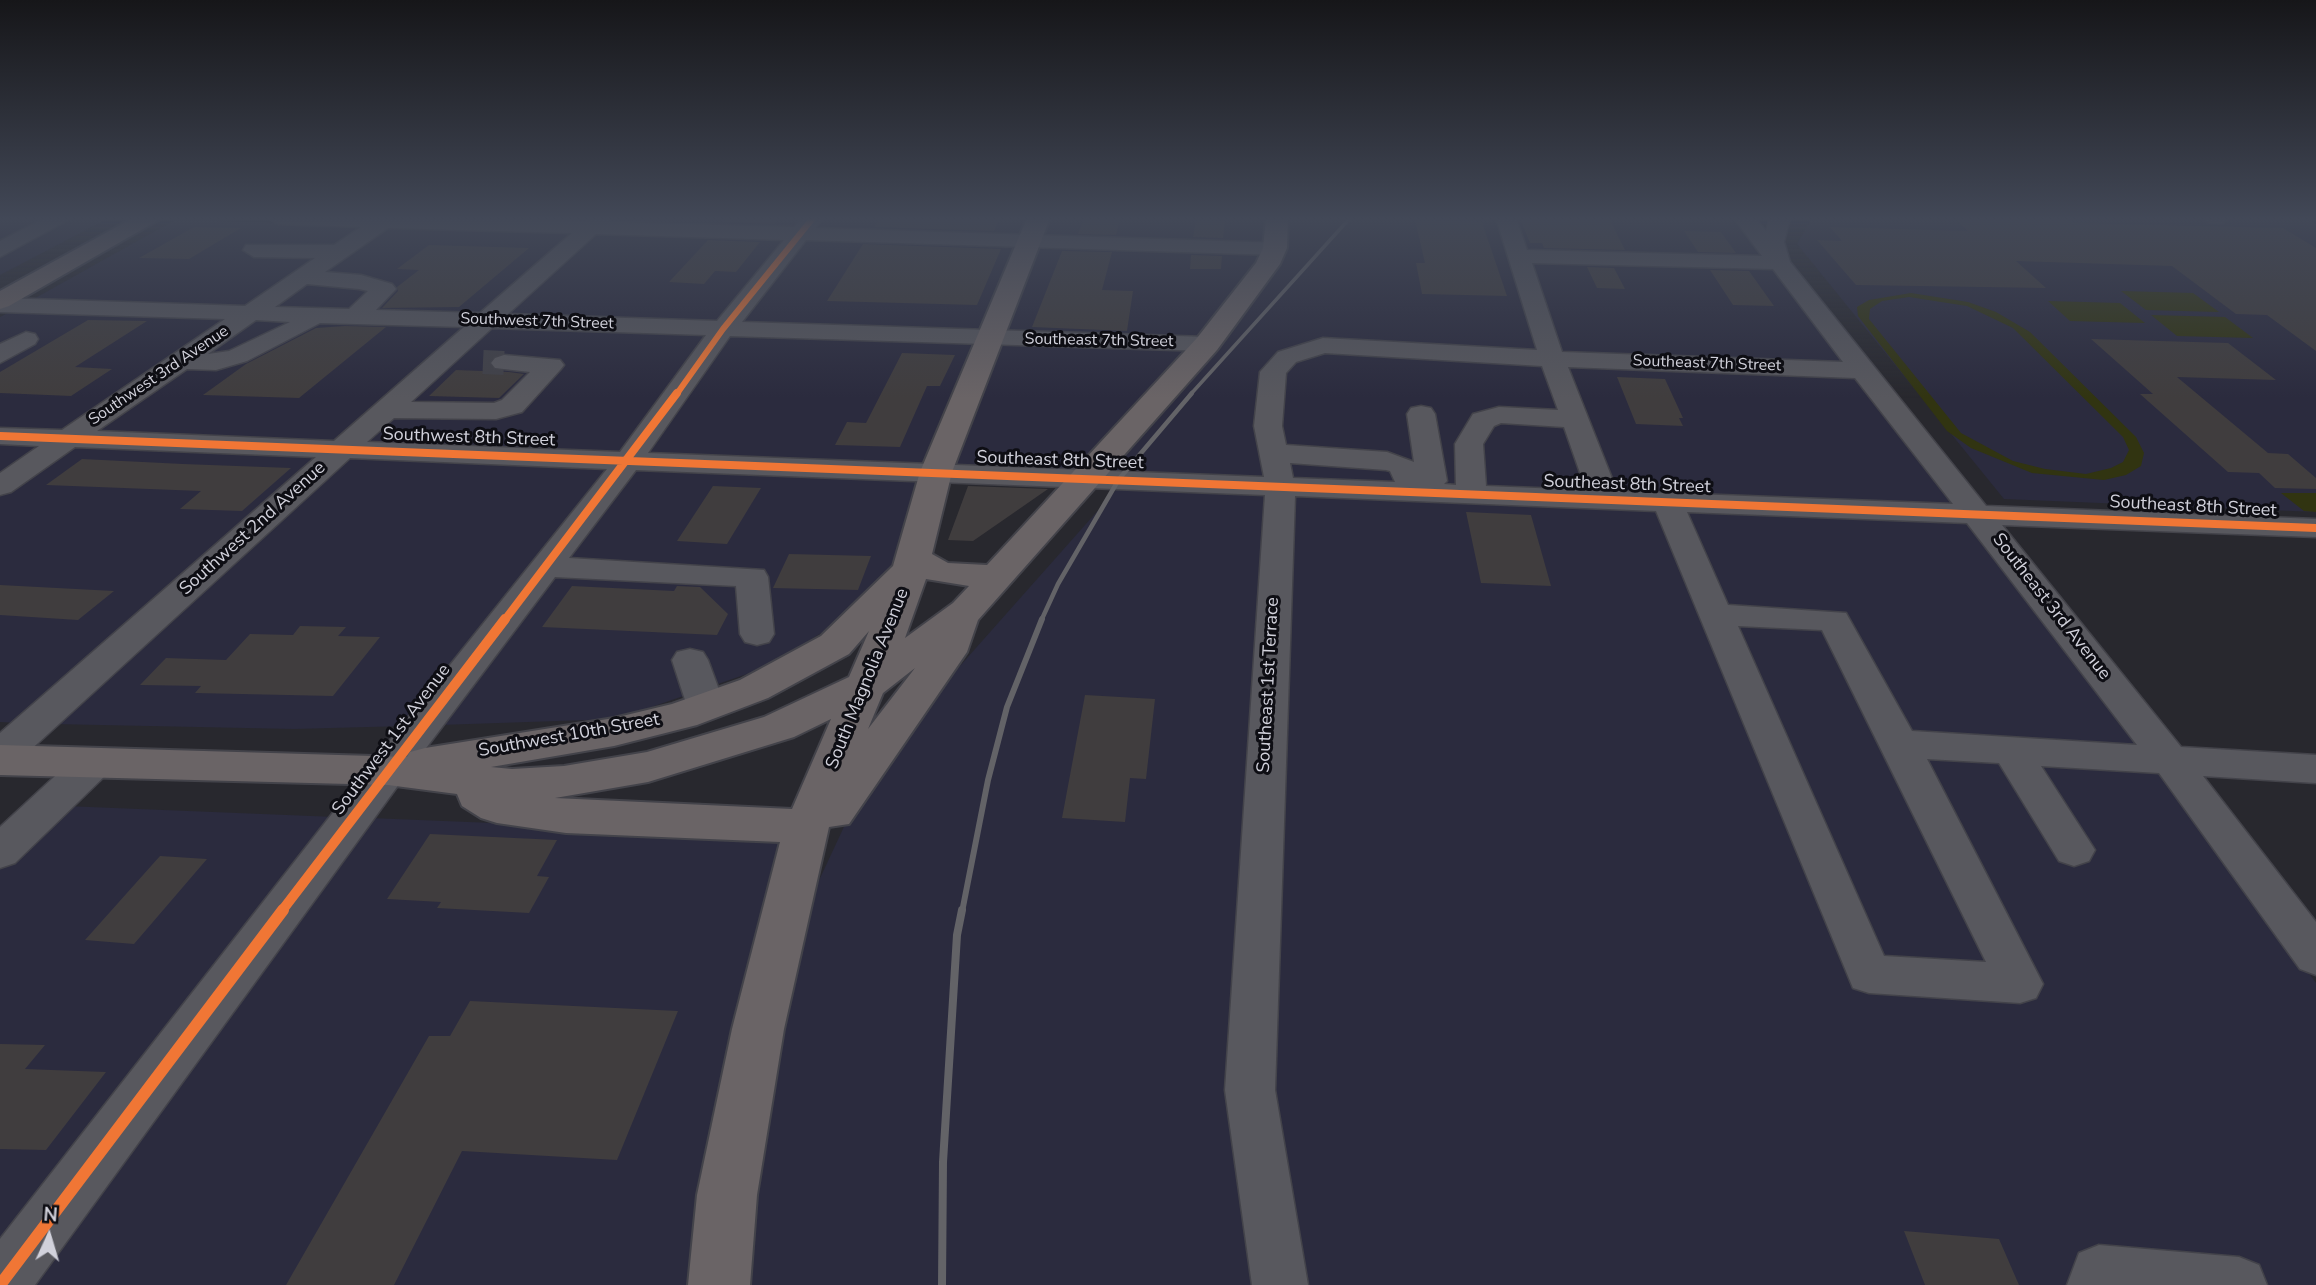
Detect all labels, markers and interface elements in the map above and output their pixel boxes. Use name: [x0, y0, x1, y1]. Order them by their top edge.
street label: Southwest 7th Street: [460, 310, 614, 334]
street label: Southwest 3rd Avenue: [85, 322, 233, 430]
street label: Southeast 7th Street: [1024, 330, 1174, 352]
street label: Southeast 7th Street: [1632, 352, 1782, 376]
street label: Southwest 8th Street: [382, 424, 556, 452]
street label: Southeast 8th Street: [976, 447, 1144, 475]
street label: Southwest 2nd Avenue: [176, 458, 330, 600]
street label: Southeast 8th Street: [1543, 471, 1711, 499]
street label: Southeast 8th Street: [2109, 492, 2277, 522]
street label: Southeast 3rd Avenue: [1987, 530, 2115, 684]
street label: South Magnolia Avenue: [822, 585, 914, 773]
street label: Southeast 1st Terrace: [1254, 597, 1284, 773]
street label: Southwest 1st Avenue: [328, 660, 456, 820]
street label: Southwest 10th Street: [477, 709, 661, 763]
north arrow: [14, 1201, 84, 1271]
text: N: [42, 1202, 58, 1229]

